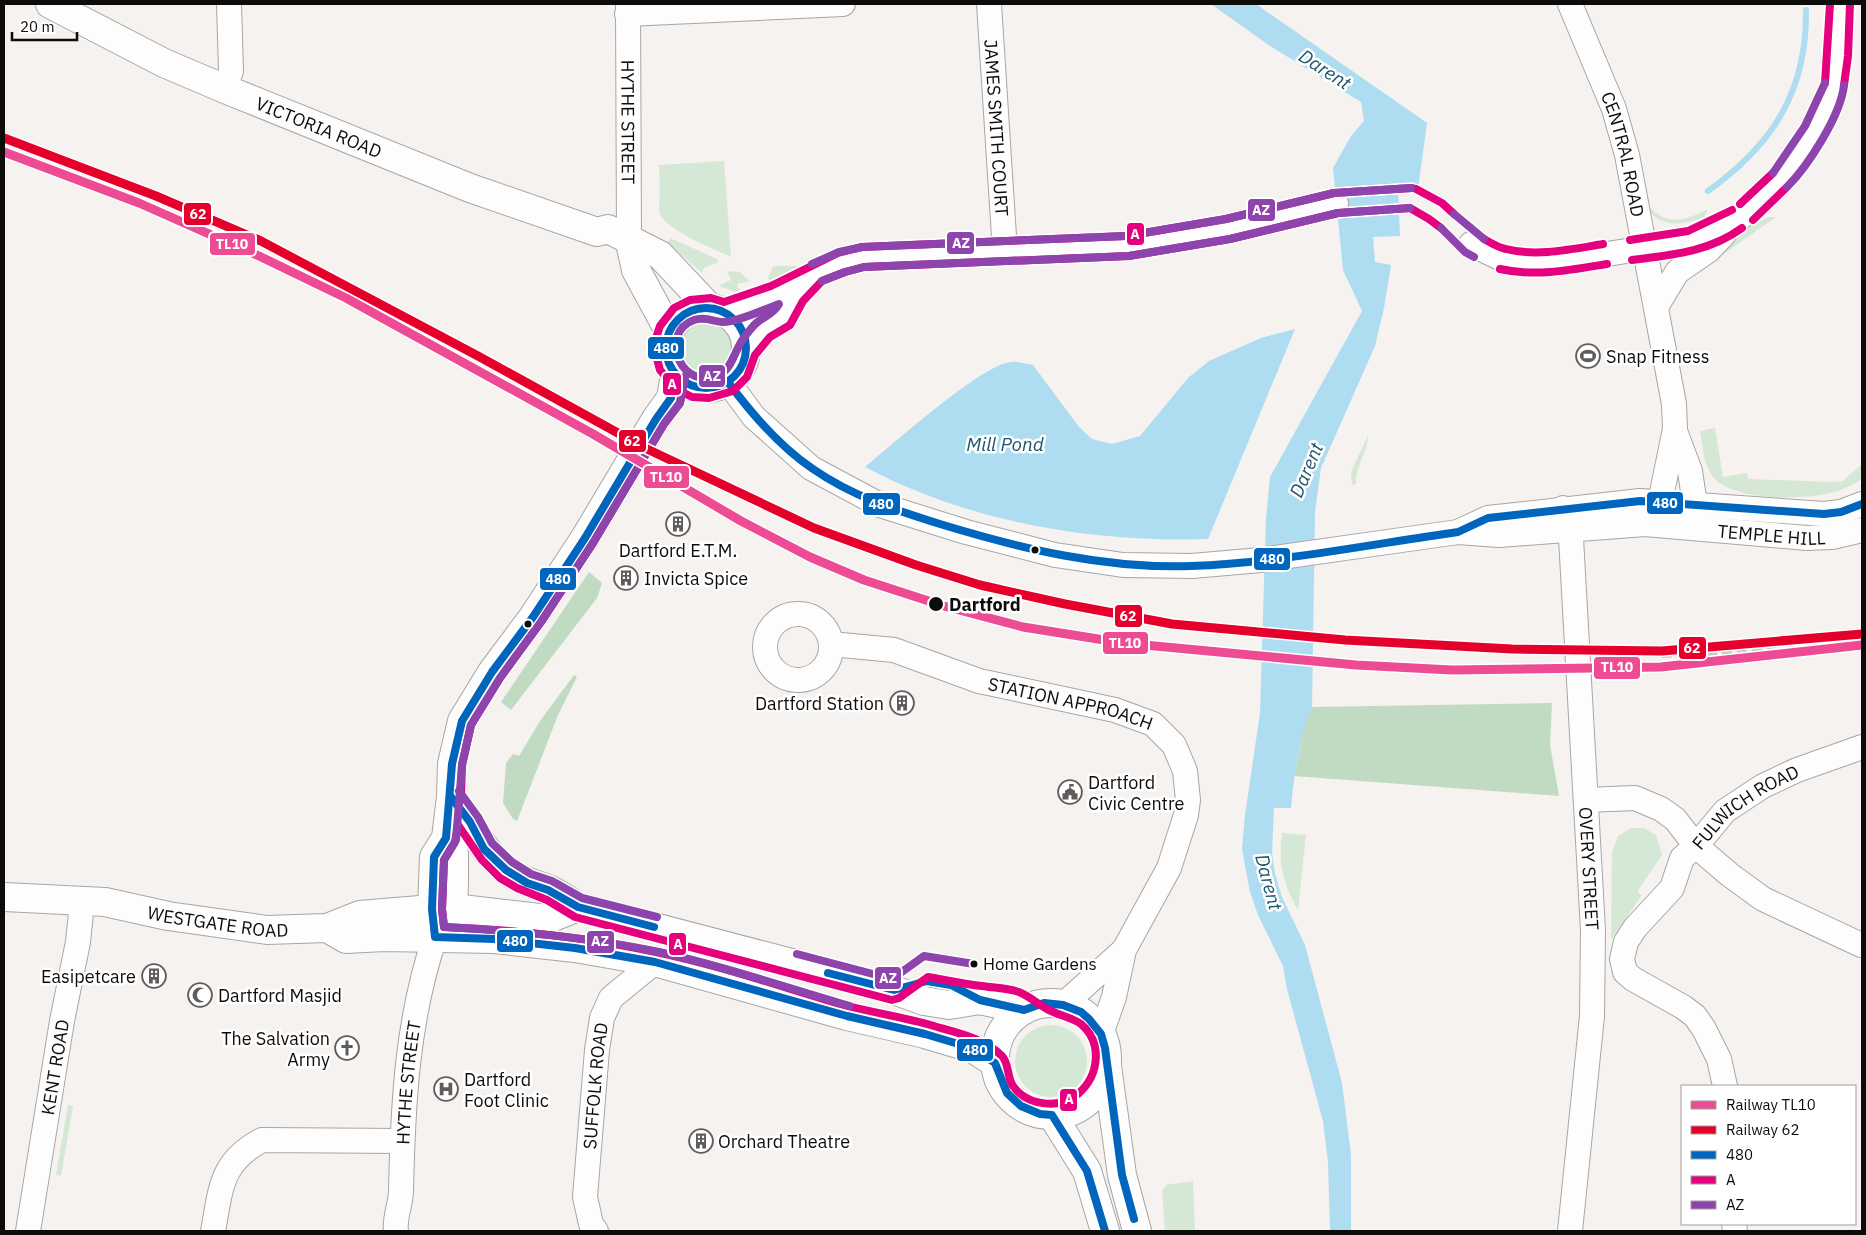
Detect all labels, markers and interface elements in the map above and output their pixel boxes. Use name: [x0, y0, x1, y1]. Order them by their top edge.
scale bar: [12, 10, 78, 42]
text: 20 m: [20, 17, 55, 36]
street label: JAMES SMITH COURT: [980, 39, 1014, 217]
water label: Darent: [1295, 43, 1356, 95]
street label: HYTHE STREET: [617, 60, 640, 184]
street label: CENTRAL ROAD: [1596, 88, 1650, 219]
street label: VICTORIA ROAD: [253, 91, 385, 163]
line badge: AZ: [1247, 198, 1276, 222]
text: AZ: [1252, 201, 1270, 219]
line badge: 62: [183, 202, 212, 226]
text: 62: [190, 205, 206, 223]
line badge: A: [1126, 222, 1145, 246]
text: A: [1130, 225, 1140, 243]
line badge: AZ: [946, 231, 975, 255]
line badge: TL10: [209, 232, 256, 256]
text: AZ: [952, 234, 970, 252]
text: TL10: [216, 235, 248, 253]
line badge: 480: [647, 336, 685, 360]
text: 480: [653, 339, 679, 357]
sports icon: Snap Fitness: [1575, 343, 1601, 369]
place label: Snap Fitness: [1606, 345, 1709, 368]
line badge: AZ: [698, 364, 726, 388]
text: AZ: [703, 367, 721, 385]
line badge: A: [662, 372, 682, 396]
text: A: [667, 375, 677, 393]
line badge: 62: [618, 429, 647, 453]
text: 62: [624, 432, 640, 450]
water label: Mill Pond: [966, 432, 1045, 456]
water label: Darent: [1284, 438, 1329, 501]
line badge: TL10: [643, 465, 690, 489]
text: TL10: [650, 468, 682, 486]
line badge: 480: [1646, 491, 1684, 515]
line badge: 480: [862, 492, 901, 516]
text: 480: [1652, 494, 1678, 512]
text: 480: [868, 495, 894, 513]
building icon: Dartford E.T.M.: [665, 511, 691, 537]
street label: TEMPLE HILL: [1717, 519, 1826, 549]
place label: Dartford E.T.M.: [619, 539, 737, 562]
unlabelled marker: [1030, 545, 1040, 555]
line badge: 480: [1253, 547, 1291, 571]
text: 480: [1259, 550, 1285, 568]
building icon: Invicta Spice: [613, 565, 639, 591]
line badge: 480: [539, 567, 577, 591]
place label: Invicta Spice: [644, 567, 748, 590]
text: 480: [545, 570, 571, 588]
place label: Dartford: [949, 593, 1021, 616]
marker: Dartford: [927, 595, 945, 613]
line badge: 62: [1114, 604, 1143, 628]
text: 62: [1120, 607, 1136, 625]
unlabelled marker: [523, 619, 533, 629]
line badge: TL10: [1102, 631, 1149, 655]
text: TL10: [1109, 634, 1141, 652]
line badge: 62: [1678, 636, 1707, 660]
text: 62: [1684, 639, 1700, 657]
line badge: TL10: [1593, 656, 1641, 680]
text: TL10: [1601, 658, 1633, 676]
street label: STATION APPROACH: [986, 672, 1156, 735]
building icon: Dartford Station: [889, 690, 915, 716]
place label: Dartford Station: [755, 692, 884, 715]
street label: FULWICH ROAD: [1687, 759, 1802, 854]
place label: Dartford Civic Centre: [1088, 771, 1184, 815]
public building icon: Dartford Civic Centre: [1057, 779, 1083, 805]
street label: OVERY STREET: [1575, 806, 1604, 931]
water label: Darent: [1250, 851, 1288, 913]
street label: WESTGATE ROAD: [145, 900, 289, 942]
line badge: 480: [496, 929, 534, 953]
line badge: AZ: [586, 930, 615, 954]
text: 480: [502, 932, 528, 950]
text: AZ: [591, 932, 609, 950]
line badge: A: [668, 932, 687, 956]
text: A: [673, 935, 683, 953]
place label: Home Gardens: [983, 953, 1097, 975]
marker: Home Gardens: [969, 959, 979, 969]
building icon: Easipetcare: [141, 963, 167, 989]
place label: Easipetcare: [41, 965, 136, 988]
line badge: AZ: [874, 966, 902, 990]
text: AZ: [879, 969, 897, 987]
mosque icon: Dartford Masjid: [187, 982, 213, 1008]
place label: Dartford Masjid: [218, 984, 342, 1007]
street label: KENT ROAD: [35, 1018, 74, 1117]
street label: HYTHE STREET: [391, 1019, 425, 1145]
street label: SUFFOLK ROAD: [577, 1021, 613, 1150]
place label: The Salvation Army: [221, 1027, 330, 1071]
church icon: The Salvation Army: [334, 1035, 360, 1061]
line badge: 480: [956, 1038, 994, 1062]
text: 480: [962, 1041, 988, 1059]
place label: Dartford Foot Clinic: [464, 1068, 549, 1112]
hospital icon: Dartford Foot Clinic: [433, 1076, 459, 1102]
legend: [1681, 1085, 1856, 1225]
line badge: A: [1059, 1088, 1078, 1112]
text: A: [1064, 1090, 1074, 1108]
text: Railway TL10: [1726, 1095, 1816, 1114]
text: Railway 62: [1726, 1120, 1800, 1139]
building icon: Orchard Theatre: [688, 1128, 714, 1154]
place label: Orchard Theatre: [718, 1130, 850, 1153]
text: 480: [1726, 1145, 1753, 1164]
text: A: [1726, 1170, 1736, 1189]
text: AZ: [1726, 1195, 1745, 1214]

